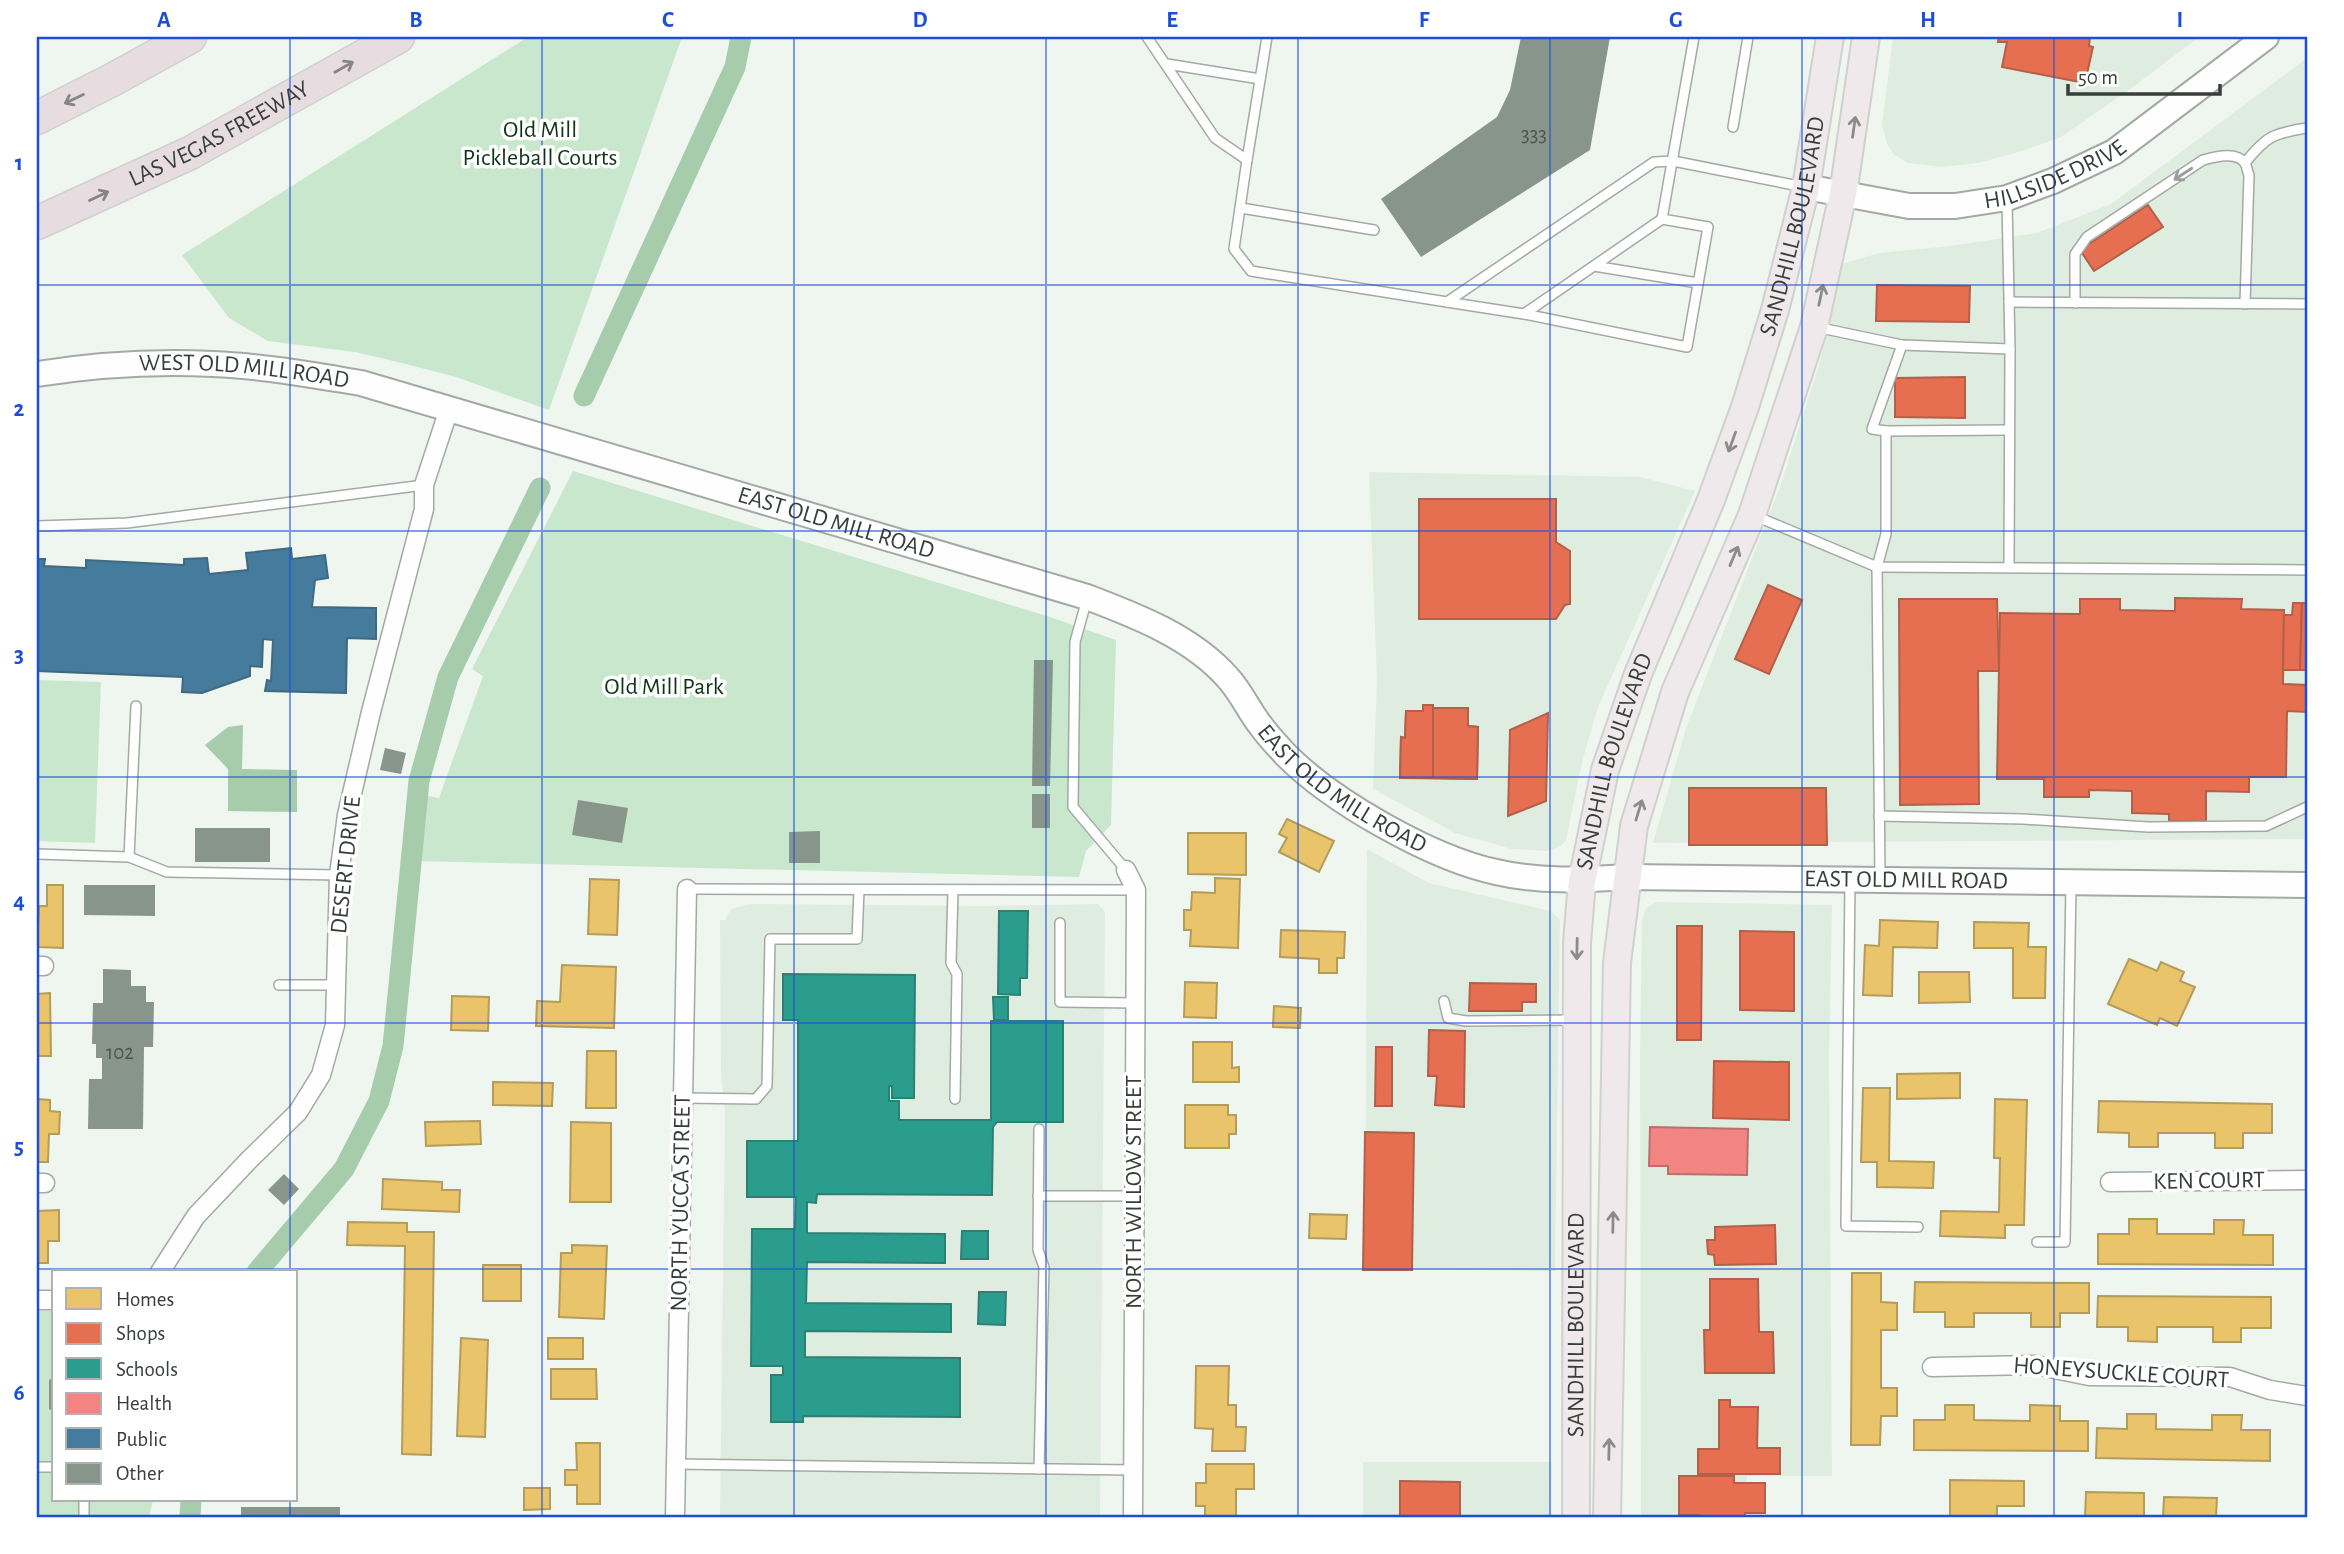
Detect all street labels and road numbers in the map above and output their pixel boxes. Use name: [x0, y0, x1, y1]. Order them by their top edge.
street label: LAS VEGAS FREEWAY: [125, 77, 314, 191]
street label: SANDHILL BOULEVARD: [1756, 115, 1829, 339]
street label: HILLSIDE DRIVE: [1982, 135, 2131, 213]
street label: WEST OLD MILL ROAD: [139, 351, 351, 393]
street label: EAST OLD MILL ROAD: [735, 483, 937, 563]
street label: SANDHILL BOULEVARD: [1573, 650, 1657, 872]
street label: EAST OLD MILL ROAD: [1253, 720, 1430, 858]
street label: DESERT DRIVE: [327, 795, 365, 935]
street label: EAST OLD MILL ROAD: [1804, 867, 2008, 893]
street label: NORTH WILLOW STREET: [1122, 1075, 1146, 1309]
street label: NORTH YUCCA STREET: [667, 1094, 695, 1312]
street label: KEN COURT: [2153, 1168, 2265, 1194]
street label: SANDHILL BOULEVARD: [1564, 1213, 1589, 1437]
street label: HONEYSUCKLE COURT: [2012, 1353, 2230, 1393]

